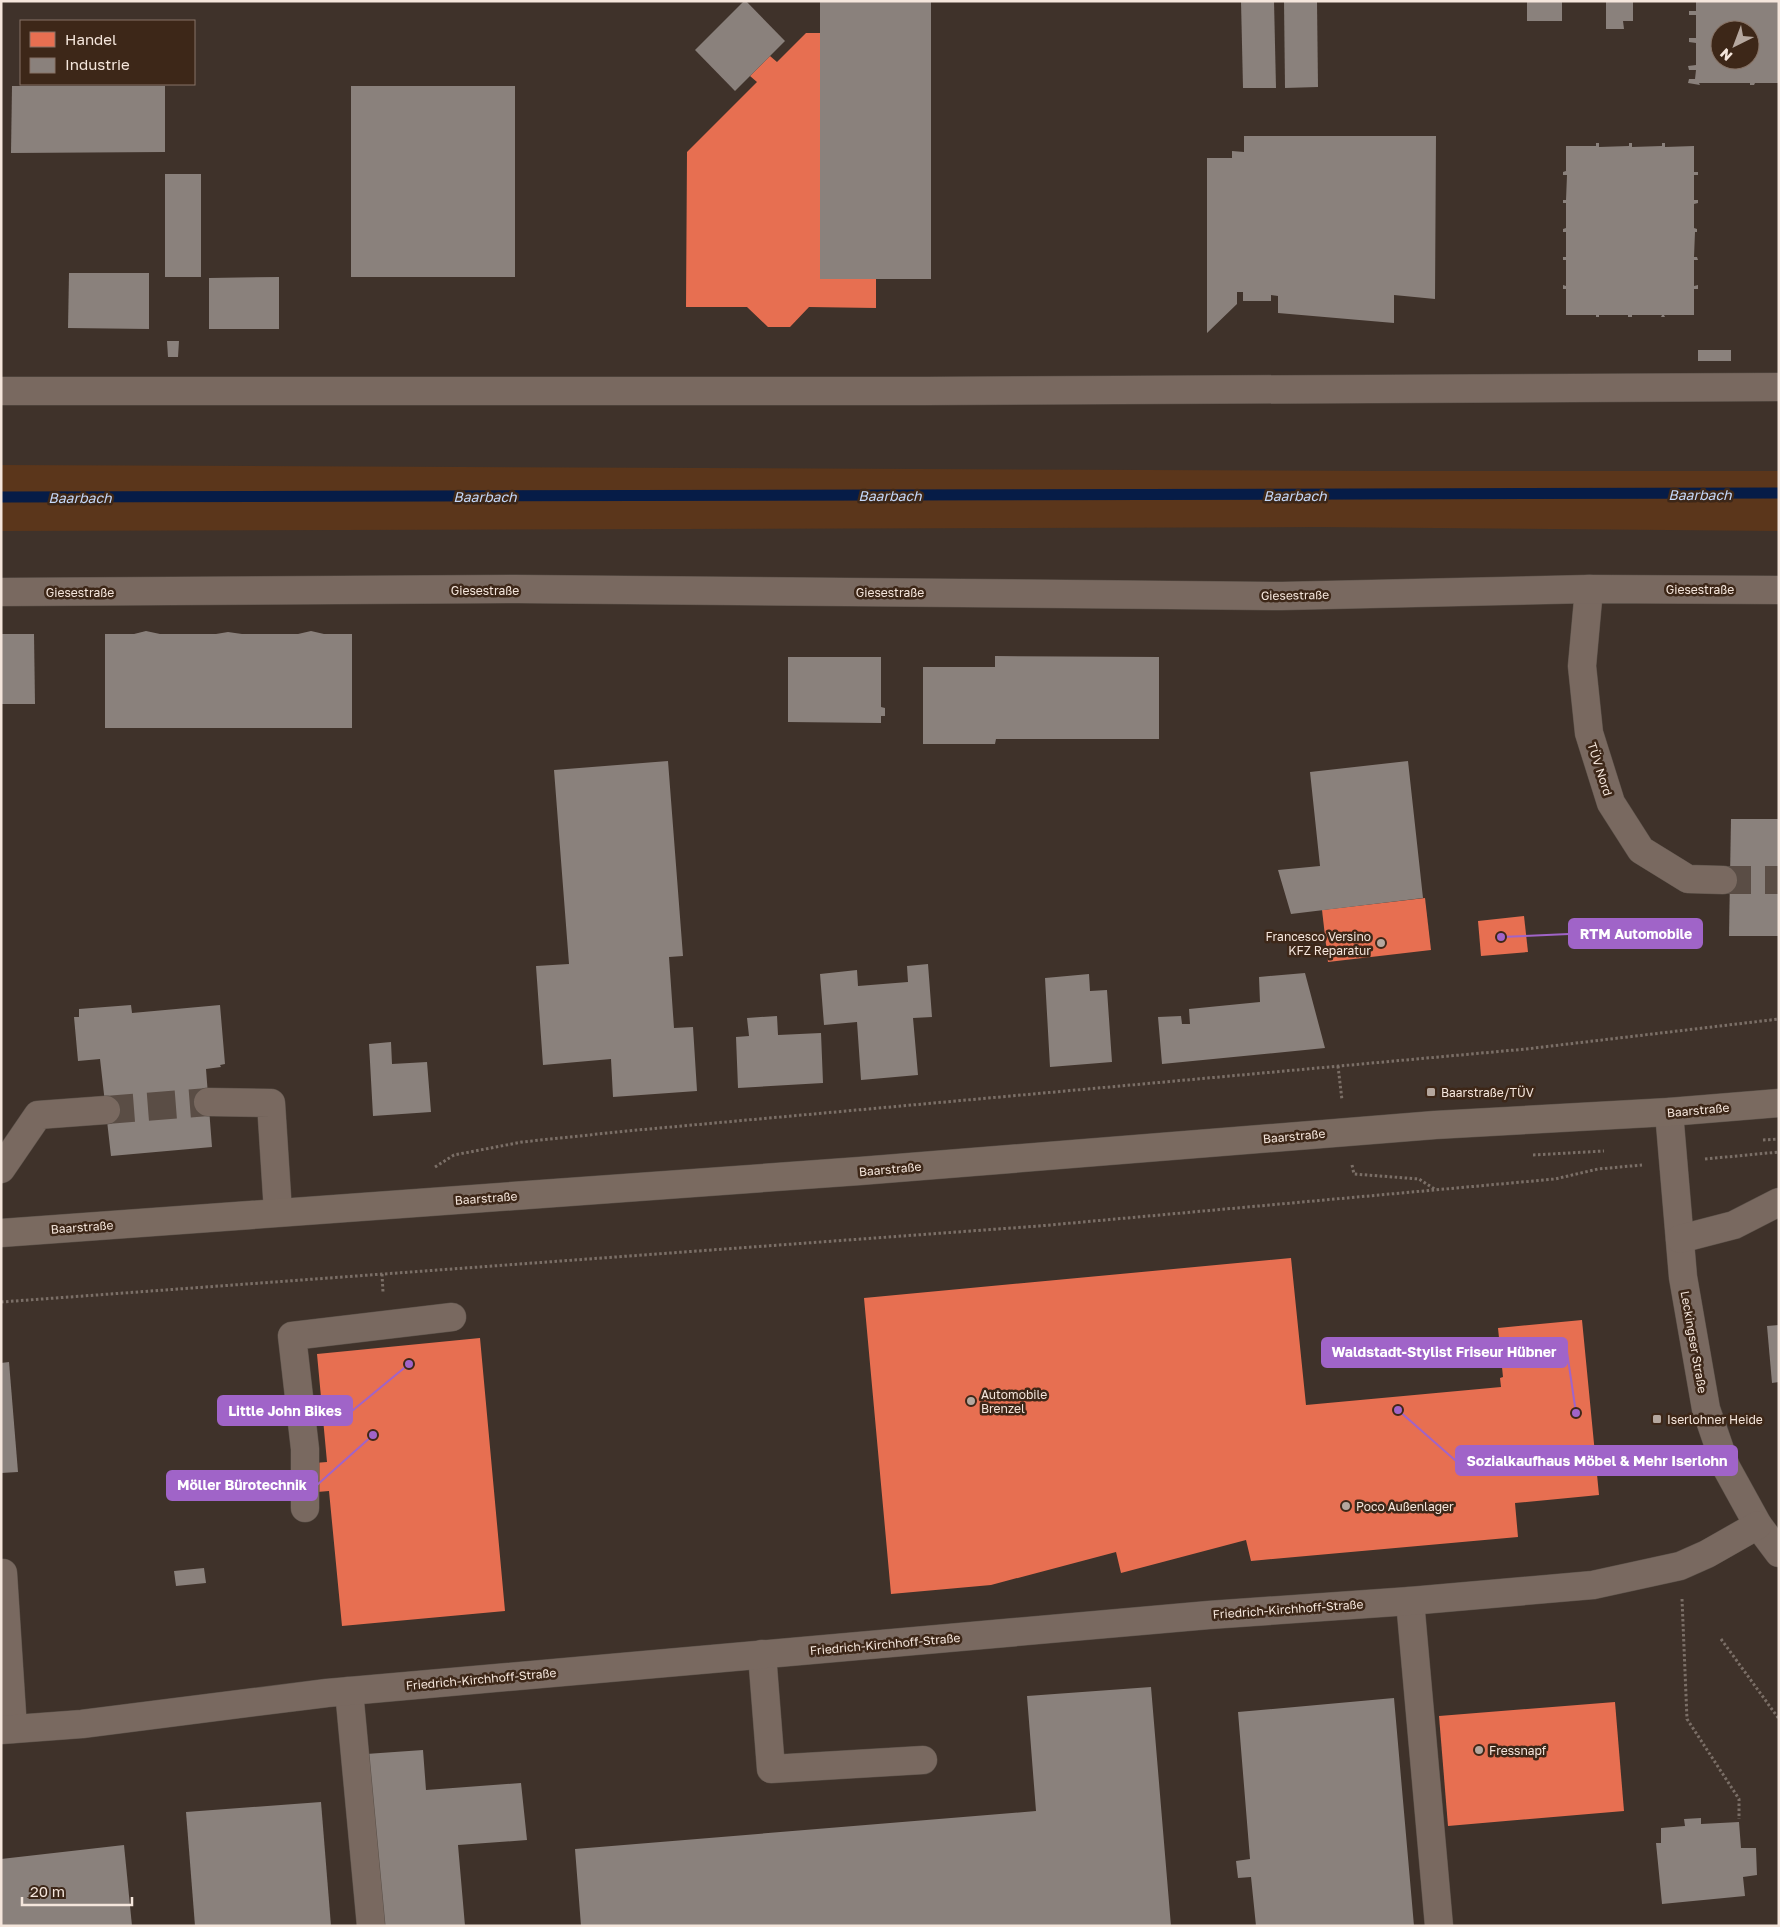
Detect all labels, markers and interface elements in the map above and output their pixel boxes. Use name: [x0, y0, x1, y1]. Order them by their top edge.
legend: [20, 20, 195, 85]
north arrow: [1710, 20, 1760, 70]
text: Handel: [65, 30, 117, 48]
text: N: [1716, 45, 1736, 65]
text: Industrie: [65, 55, 130, 73]
water label: Baarbach: [1668, 486, 1733, 503]
water label: Baarbach: [858, 487, 923, 504]
water label: Baarbach: [1263, 487, 1328, 504]
water label: Baarbach: [453, 488, 518, 505]
water label: Baarbach: [48, 489, 113, 506]
street label: Giesestraße: [1666, 582, 1734, 597]
street label: Giesestraße: [451, 583, 519, 598]
street label: Giesestraße: [46, 585, 114, 600]
street label: Giesestraße: [856, 585, 924, 600]
street label: Giesestraße: [1261, 587, 1329, 603]
street label: TÜV Nord: [1584, 740, 1616, 798]
callout: RTM Automobile: [1569, 919, 1702, 948]
text: RTM Automobile: [1580, 925, 1692, 942]
place label: Francesco Versino KFZ Reparatur: [1265, 929, 1371, 958]
marker: Francesco Versino KFZ Reparatur: [1375, 937, 1387, 949]
place label: Baarstraße/TÜV: [1441, 1085, 1534, 1100]
marker: Baarstraße/TÜV: [1425, 1086, 1437, 1098]
street label: Baarstraße: [1666, 1100, 1730, 1120]
street label: Baarstraße: [1262, 1126, 1326, 1146]
street label: Baarstraße: [858, 1159, 922, 1179]
street label: Baarstraße: [454, 1188, 518, 1208]
street label: Baarstraße: [50, 1217, 114, 1237]
street label: Leckingser Straße: [1678, 1290, 1710, 1394]
callout: Waldstadt-Stylist Friseur Hübner: [1322, 1338, 1567, 1367]
text: Waldstadt-Stylist Friseur Hübner: [1332, 1343, 1557, 1360]
place label: Automobile Brenzel: [981, 1387, 1047, 1416]
marker: Automobile Brenzel: [965, 1395, 977, 1407]
callout: Little John Bikes: [218, 1396, 352, 1425]
text: Little John Bikes: [228, 1402, 342, 1419]
place label: Iserlohner Heide: [1667, 1412, 1763, 1427]
marker: Iserlohner Heide: [1651, 1413, 1663, 1425]
callout: Sozialkaufhaus Möbel & Mehr Iserlohn: [1456, 1446, 1737, 1475]
text: Sozialkaufhaus Möbel & Mehr Iserlohn: [1466, 1452, 1728, 1469]
callout: Möller Bürotechnik: [167, 1471, 317, 1500]
text: Möller Bürotechnik: [177, 1476, 307, 1493]
place label: Poco Außenlager: [1356, 1499, 1454, 1514]
marker: Poco Außenlager: [1340, 1500, 1352, 1512]
street label: Friedrich-Kirchhoff-Straße: [1212, 1596, 1364, 1622]
street label: Friedrich-Kirchhoff-Straße: [809, 1630, 961, 1658]
street label: Friedrich-Kirchhoff-Straße: [405, 1665, 557, 1693]
place label: Fressnapf: [1489, 1743, 1547, 1758]
marker: Fressnapf: [1473, 1744, 1485, 1756]
scale bar: [22, 1874, 132, 1906]
text: 20 m: [30, 1882, 65, 1900]

